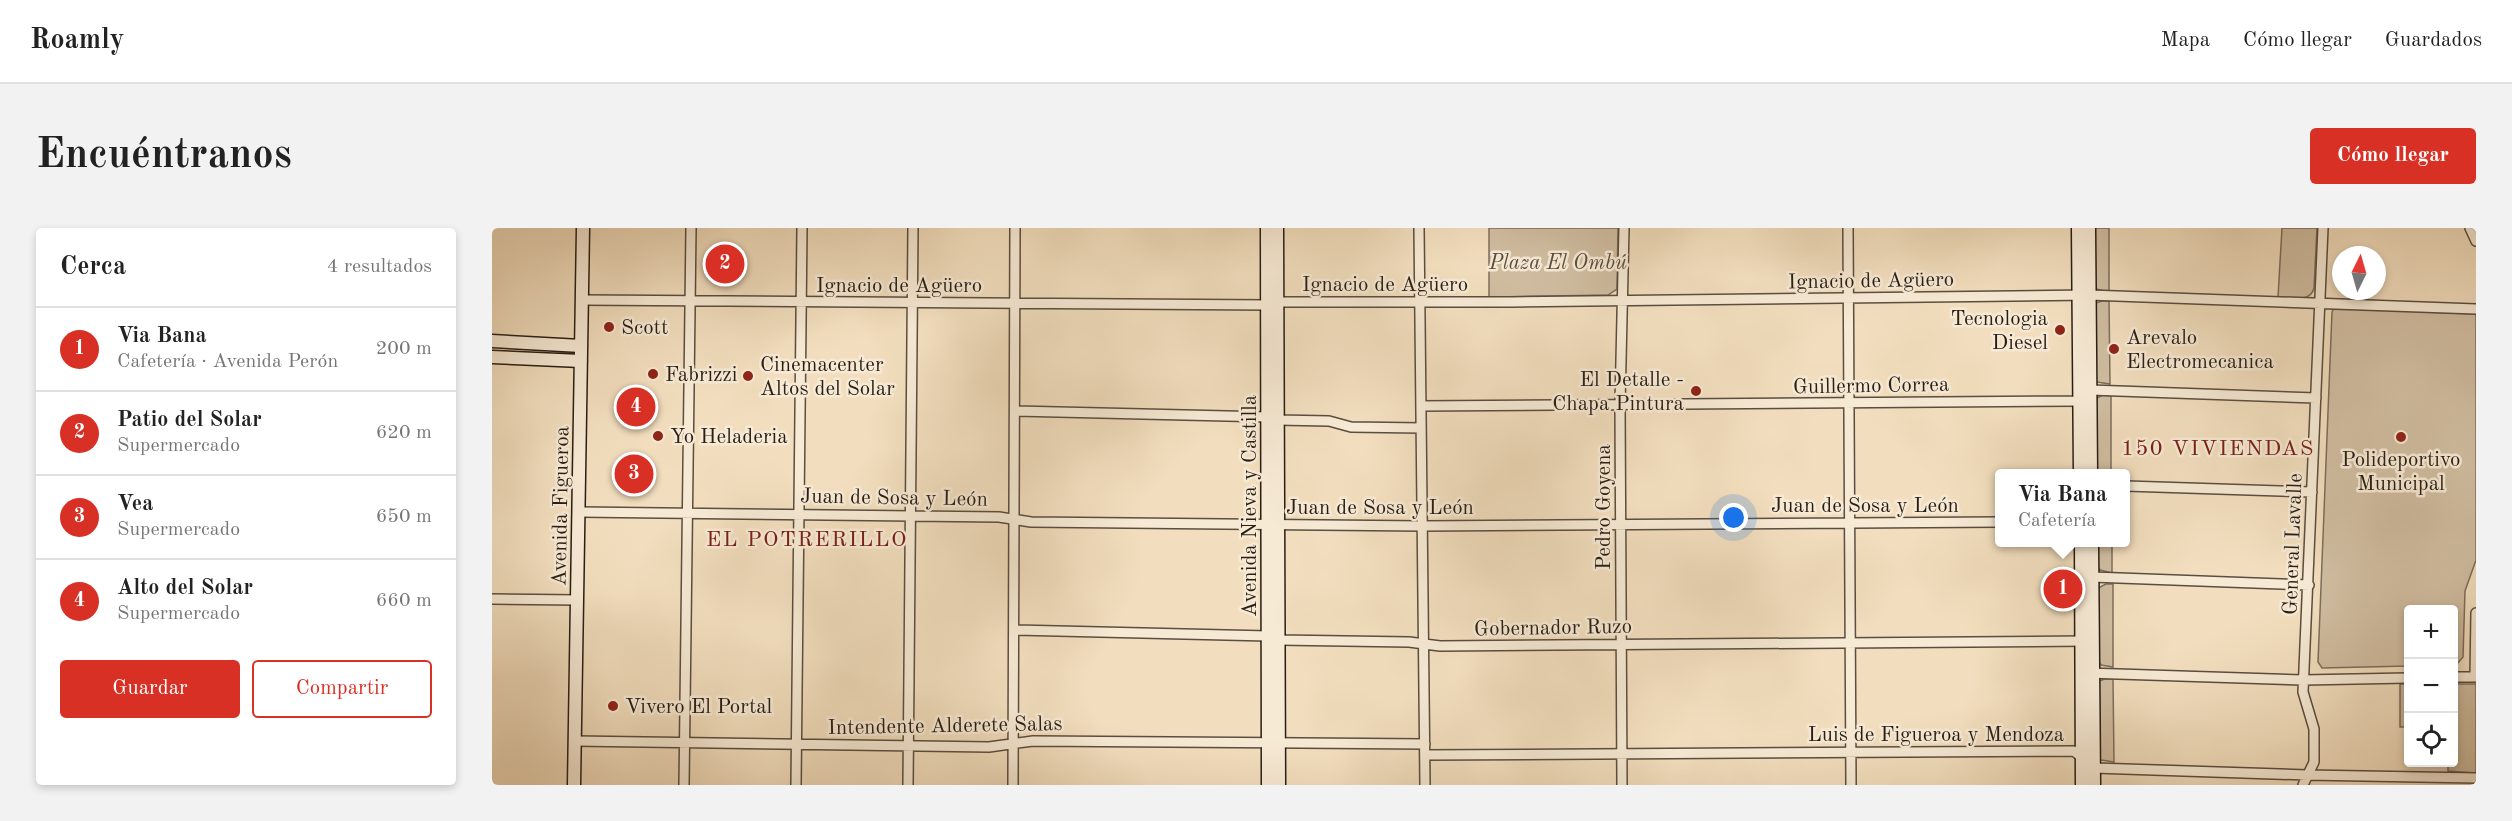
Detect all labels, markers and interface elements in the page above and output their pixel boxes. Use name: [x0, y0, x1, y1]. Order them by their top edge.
text: Roamly: [30, 27, 124, 55]
text: Mapa: [2161, 30, 2210, 51]
text: Cómo llegar: [2243, 30, 2352, 51]
text: Guardados: [2385, 30, 2482, 51]
button: Cómo llegar: [2310, 128, 2476, 184]
text: Encuéntranos: [36, 135, 292, 177]
pin: 2: [706, 242, 744, 286]
north arrow: [2332, 246, 2386, 300]
park label: Plaza El Ombú: [1488, 253, 1627, 274]
text: Cerca: [60, 254, 126, 280]
text: 4 resultados: [327, 257, 432, 277]
street label: Ignacio de Agüero: [1788, 270, 1954, 293]
street label: Ignacio de Agüero: [1302, 275, 1468, 296]
street label: Ignacio de Agüero: [816, 276, 982, 297]
place label: Tecnologia Diesel: [1950, 309, 2048, 354]
place label: Scott: [621, 318, 668, 339]
marker: Scott: [602, 320, 616, 334]
marker: Tecnologia Diesel: [2053, 323, 2067, 337]
text: Via Bana: [117, 325, 207, 347]
place label: Arevalo Electromecanica: [2126, 328, 2274, 373]
text: 1: [74, 339, 85, 359]
text: 200 m: [376, 339, 432, 359]
marker: Arevalo Electromecanica: [2107, 342, 2121, 356]
text: Cafetería · Avenida Perón: [117, 352, 338, 372]
place label: Cinemacenter Altos del Solar: [760, 355, 895, 400]
place label: Fabrizzi: [665, 365, 737, 386]
marker: Fabrizzi: [646, 367, 660, 381]
marker: Cinemacenter Altos del Solar: [741, 369, 755, 383]
place label: El Detalle - Chapa Pintura: [1552, 370, 1684, 415]
street label: Guillermo Correa: [1793, 375, 1949, 398]
pin: 4: [616, 384, 656, 429]
marker: El Detalle - Chapa Pintura: [1689, 384, 1703, 398]
street label: Avenida Nieva y Castilla: [1240, 395, 1261, 617]
text: Patio del Solar: [117, 409, 262, 431]
text: 2: [74, 423, 85, 443]
text: 620 m: [376, 423, 432, 443]
street label: Avenida Figueroa: [550, 426, 573, 586]
place label: Yo Heladeria: [670, 427, 788, 448]
marker: Yo Heladeria: [651, 429, 665, 443]
marker: Polideportivo Municipal: [2394, 430, 2408, 444]
text: Supermercado: [117, 436, 240, 456]
district label: 150 VIVIENDAS: [2121, 438, 2315, 460]
street label: Pedro Goyena: [1594, 444, 1615, 570]
place label: Polideportivo Municipal: [2341, 450, 2461, 495]
pin: 3: [614, 452, 654, 496]
popup: [1995, 469, 2130, 547]
street label: General Lavalle: [2281, 473, 2306, 615]
text: Via Bana: [2018, 484, 2107, 506]
street label: Juan de Sosa y León: [800, 486, 988, 511]
text: Vea: [117, 493, 153, 515]
street label: Juan de Sosa y León: [1771, 496, 1959, 517]
street label: Juan de Sosa y León: [1286, 498, 1474, 519]
your location: [1719, 503, 1748, 532]
text: 3: [74, 507, 85, 527]
text: 650 m: [376, 507, 432, 527]
text: Cafetería: [2018, 511, 2096, 531]
text: Supermercado: [117, 520, 240, 540]
district label: EL POTRERILLO: [706, 529, 908, 551]
pin: 1: [2044, 566, 2082, 612]
text: Alto del Solar: [117, 577, 253, 599]
text: 4: [74, 591, 85, 611]
text: 660 m: [376, 591, 432, 611]
text: Supermercado: [117, 604, 240, 624]
map controls: [2404, 605, 2458, 767]
button: +: [2404, 605, 2458, 659]
street label: Gobernador Ruzo: [1474, 617, 1632, 640]
button: −: [2404, 659, 2458, 713]
button: Guardar: [60, 660, 240, 718]
button: Compartir: [252, 660, 432, 718]
place label: Vivero El Portal: [625, 697, 773, 718]
marker: Vivero El Portal: [606, 699, 620, 713]
button: locate: [2404, 713, 2458, 767]
street label: Intendente Alderete Salas: [827, 714, 1063, 739]
street label: Luis de Figueroa y Mendoza: [1808, 725, 2064, 746]

